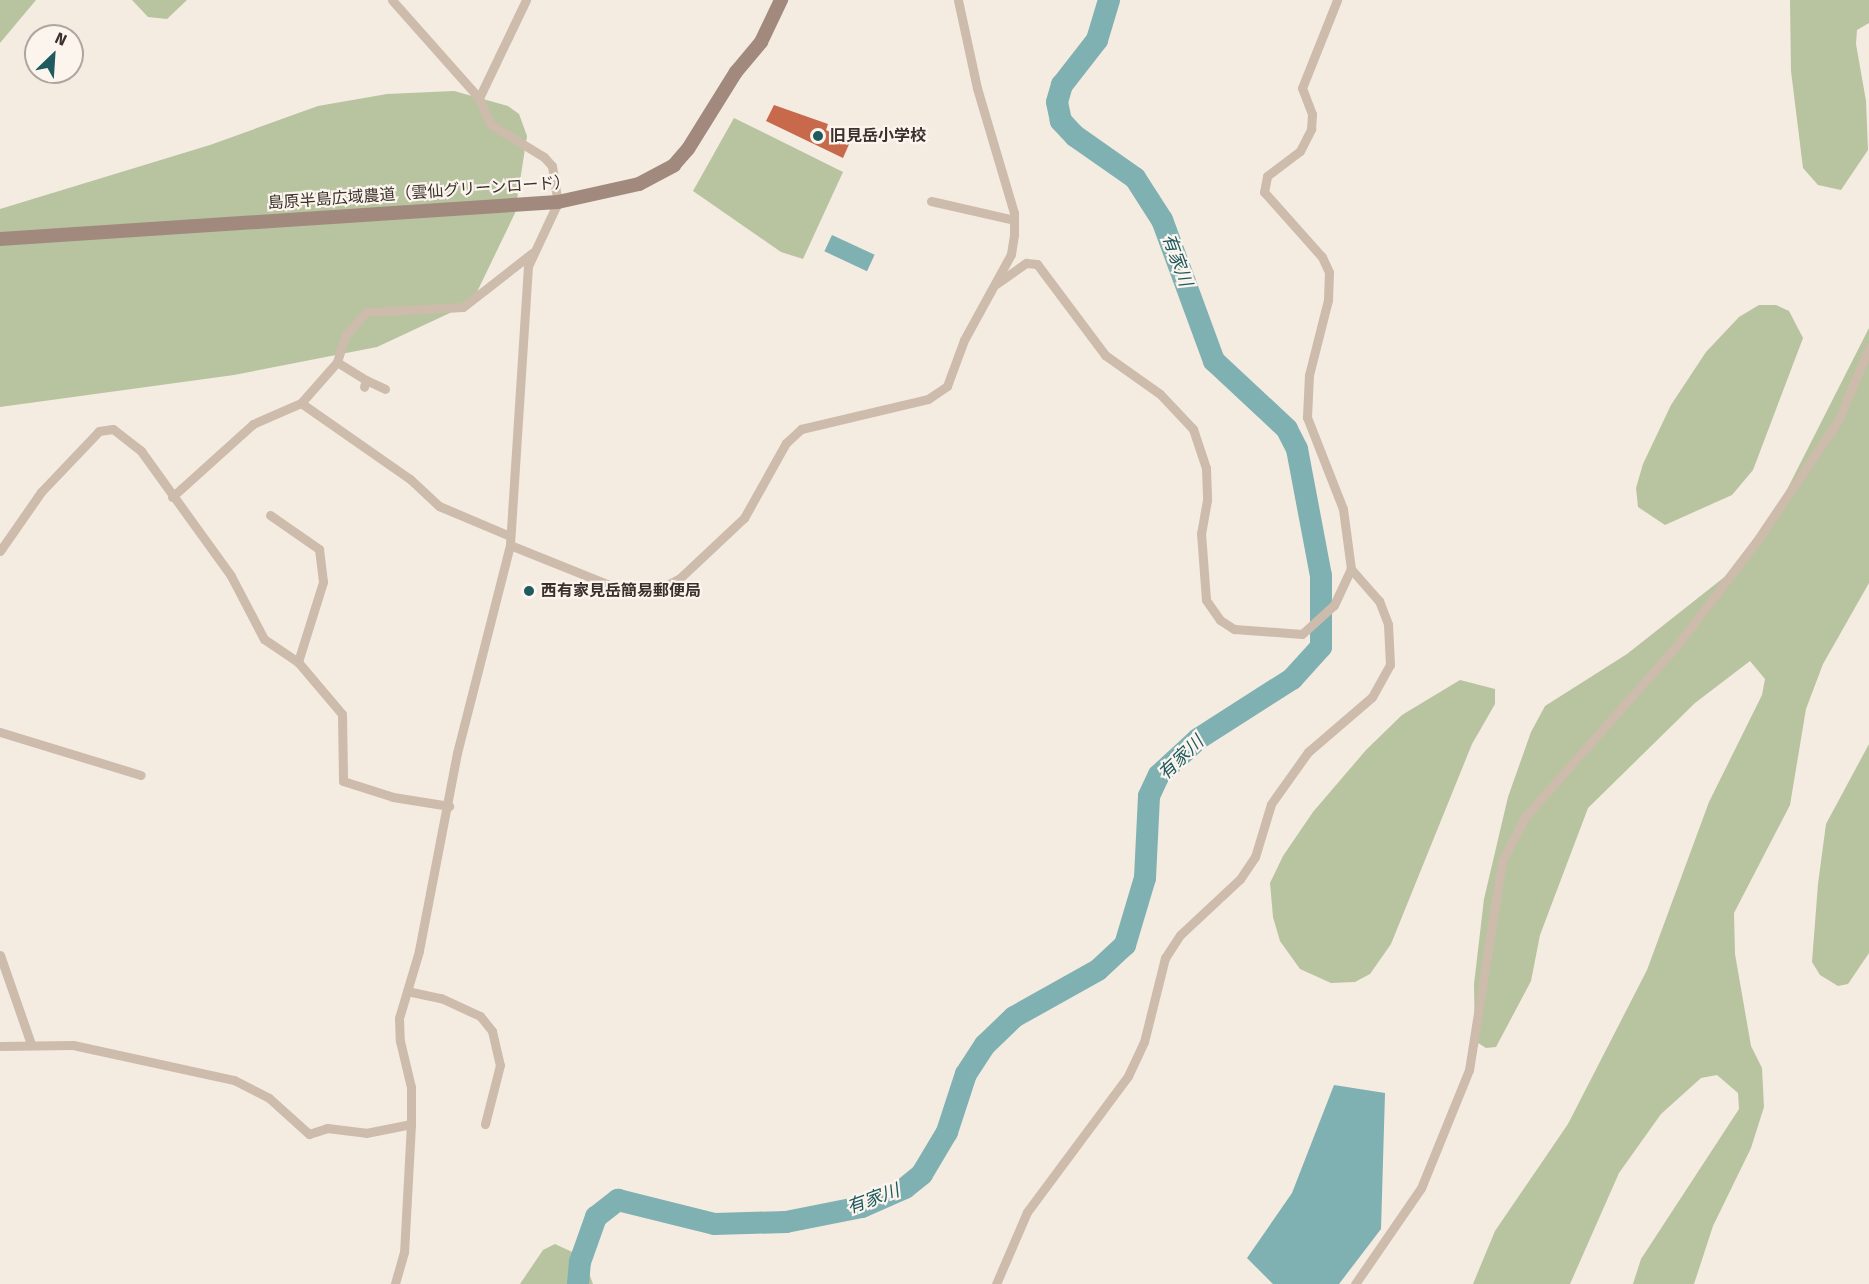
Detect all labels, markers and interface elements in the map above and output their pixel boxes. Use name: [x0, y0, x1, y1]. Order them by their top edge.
north arrow: [24, 24, 84, 84]
text: N: [52, 28, 70, 50]
place label: 旧見岳小学校: [830, 126, 926, 146]
marker: 旧見岳小学校: [811, 129, 825, 143]
street label: 島原半島広域農道（雲仙グリーンロード）: [267, 173, 571, 213]
water label: 有家川: [1158, 231, 1196, 289]
place label: 西有家見岳簡易郵便局: [541, 581, 701, 601]
marker: 西有家見岳簡易郵便局: [522, 584, 536, 598]
water label: 有家川: [1154, 731, 1208, 785]
water label: 有家川: [844, 1180, 902, 1218]

